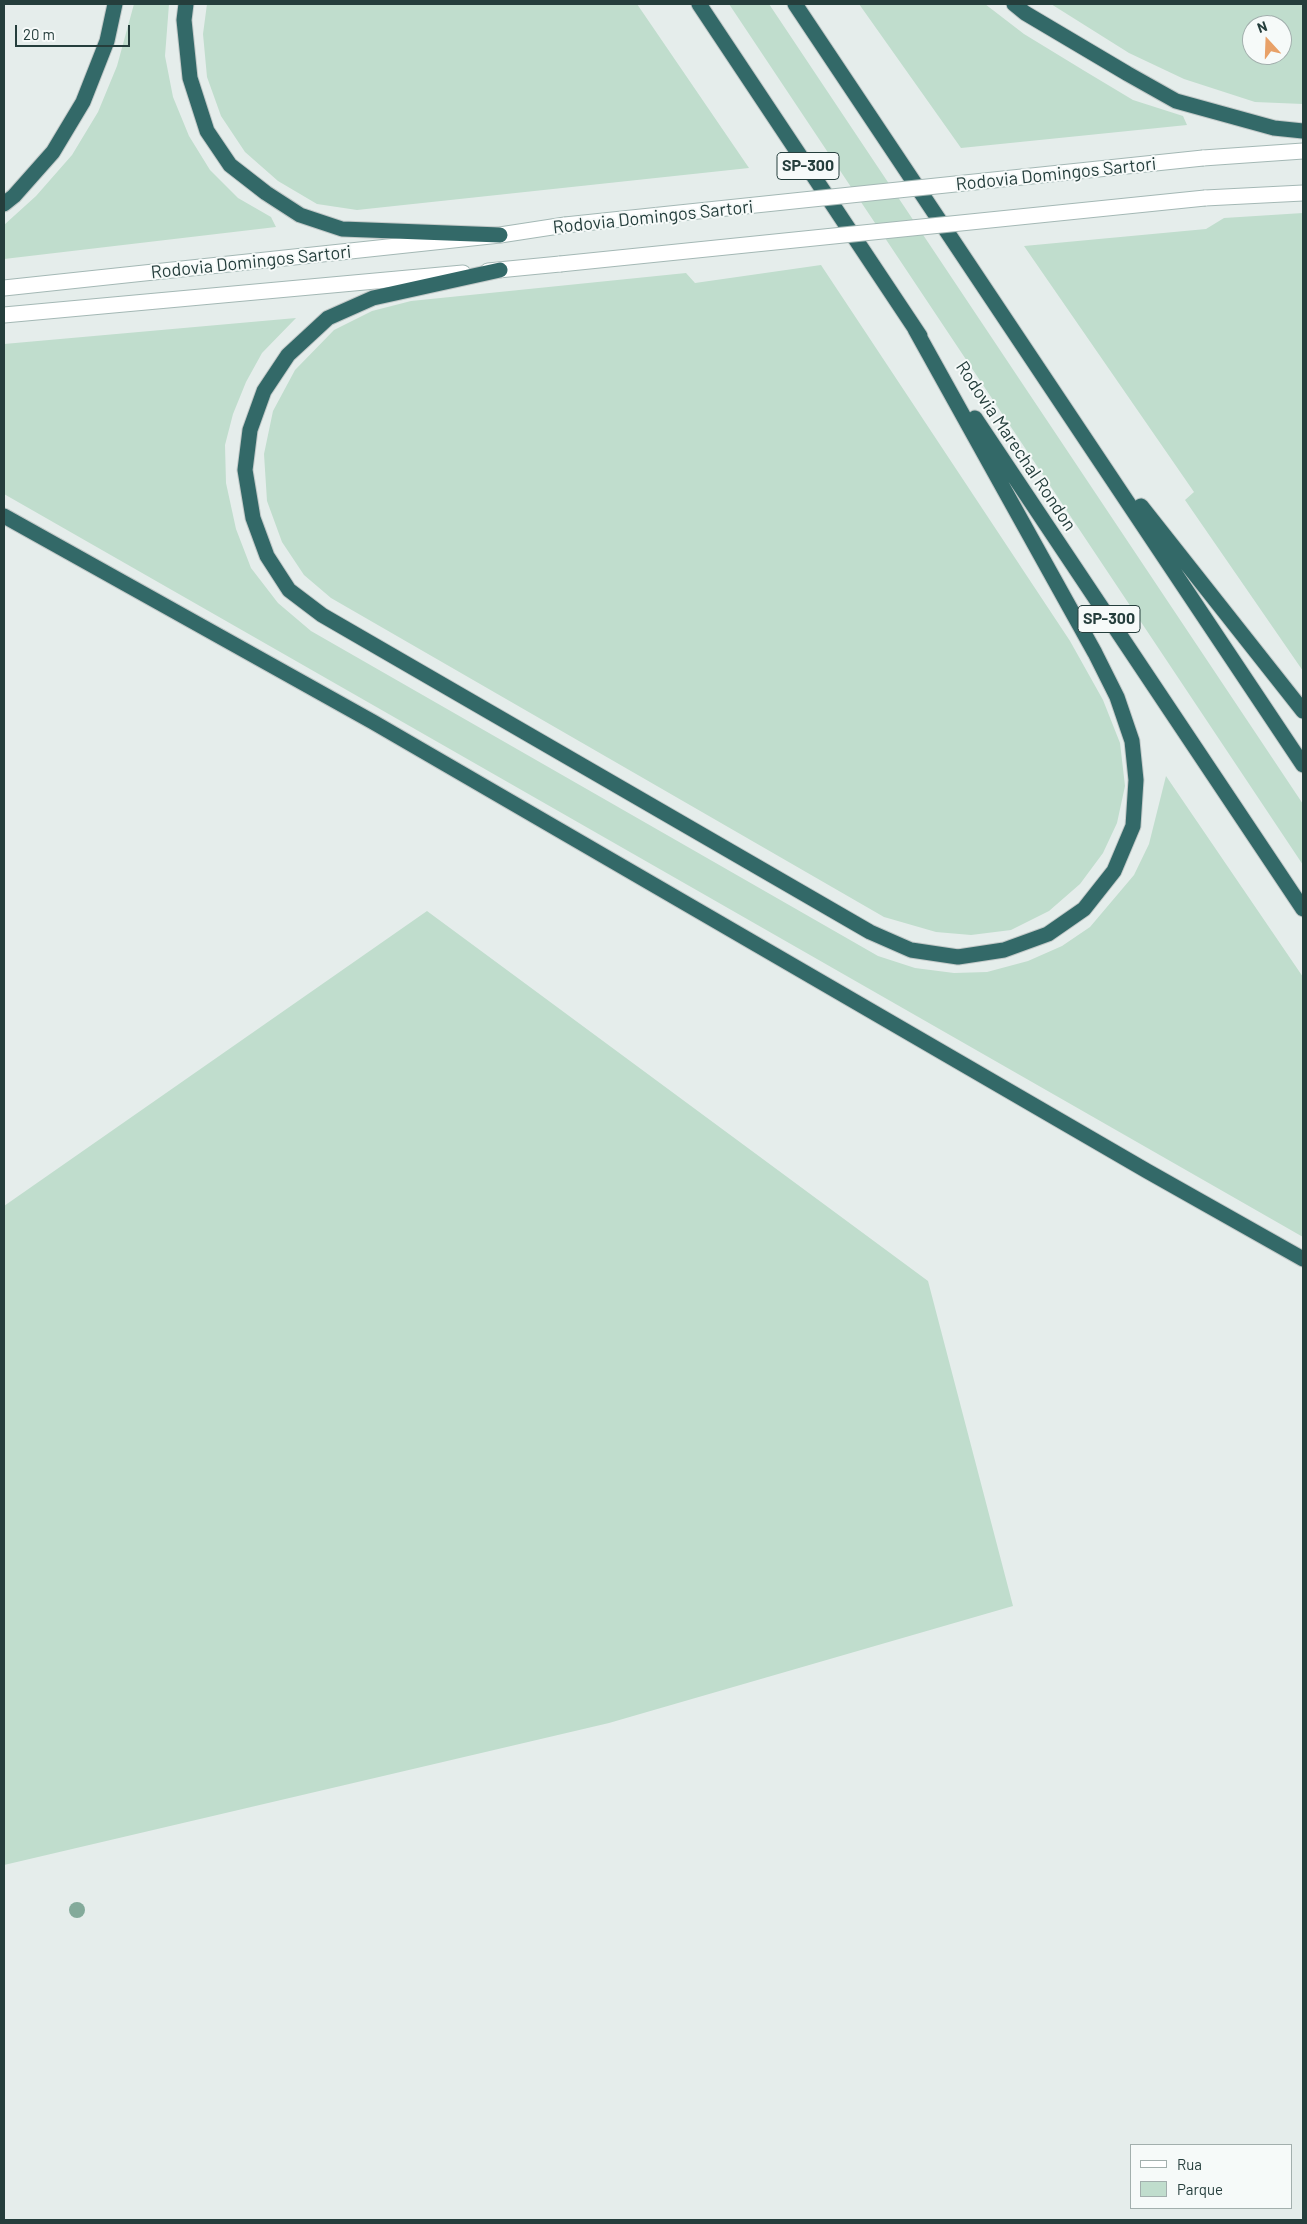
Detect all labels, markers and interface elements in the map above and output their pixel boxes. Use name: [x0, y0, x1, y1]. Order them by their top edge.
scale bar: [18, 15, 132, 47]
north arrow: [1242, 15, 1292, 65]
text: N: [1255, 17, 1269, 36]
text: 20 m: [23, 25, 55, 43]
road number: SP-300: [777, 153, 839, 180]
street label: Rodovia Domingos Sartori: [955, 153, 1157, 195]
street label: Rodovia Domingos Sartori: [552, 196, 754, 238]
street label: Rodovia Domingos Sartori: [150, 241, 352, 283]
street label: Rodovia Marechal Rondon: [951, 357, 1081, 535]
road number: SP-300: [1078, 606, 1140, 632]
legend: [1130, 2144, 1292, 2209]
text: Rua: [1177, 2155, 1202, 2173]
text: Parque: [1177, 2180, 1223, 2198]

